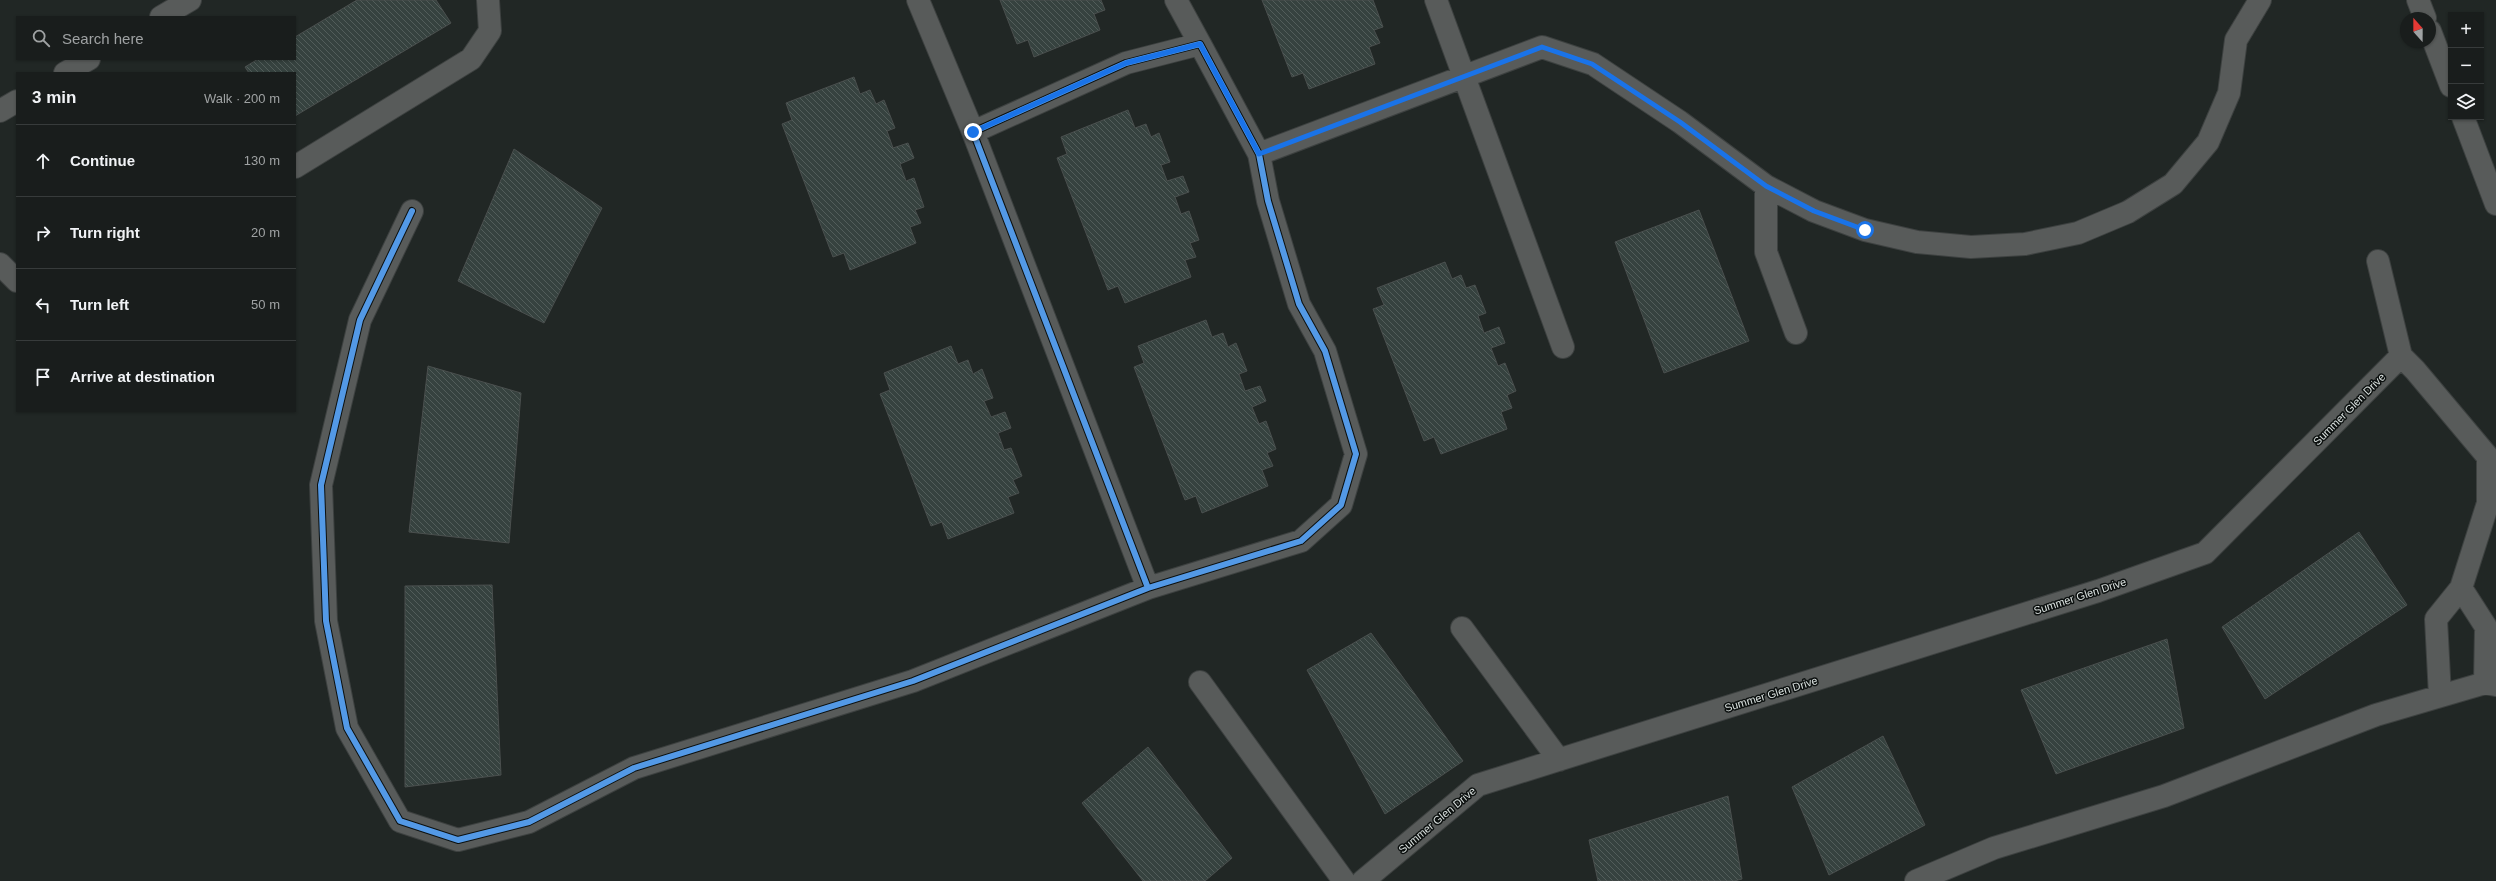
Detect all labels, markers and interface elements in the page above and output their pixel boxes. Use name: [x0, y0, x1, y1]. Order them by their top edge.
north arrow: [2400, 12, 2436, 48]
map controls: [2448, 12, 2484, 120]
button: +: [2448, 12, 2484, 48]
search box: [16, 16, 296, 60]
icon: search: [30, 27, 52, 49]
text: Search here: [62, 30, 144, 47]
button: −: [2448, 48, 2484, 84]
button: layers: [2448, 84, 2484, 120]
text: 3 min: [32, 88, 76, 107]
text: Walk · 200 m: [204, 91, 280, 106]
route end: [964, 123, 982, 141]
icon: ahead: [32, 150, 54, 172]
text: Continue: [70, 152, 135, 169]
text: 130 m: [244, 153, 280, 168]
route start: [1856, 221, 1874, 239]
icon: right: [32, 222, 54, 244]
text: Turn right: [70, 224, 140, 241]
text: 20 m: [251, 225, 280, 240]
icon: left: [32, 294, 54, 316]
text: Turn left: [70, 296, 129, 313]
text: 50 m: [251, 297, 280, 312]
icon: arrive: [32, 366, 54, 388]
text: Arrive at destination: [70, 368, 215, 385]
street label: Summer Glen Drive: [2311, 371, 2387, 447]
street label: Summer Glen Drive: [2032, 575, 2128, 617]
street label: Summer Glen Drive: [1723, 674, 1819, 714]
street label: Summer Glen Drive: [1396, 784, 1478, 856]

